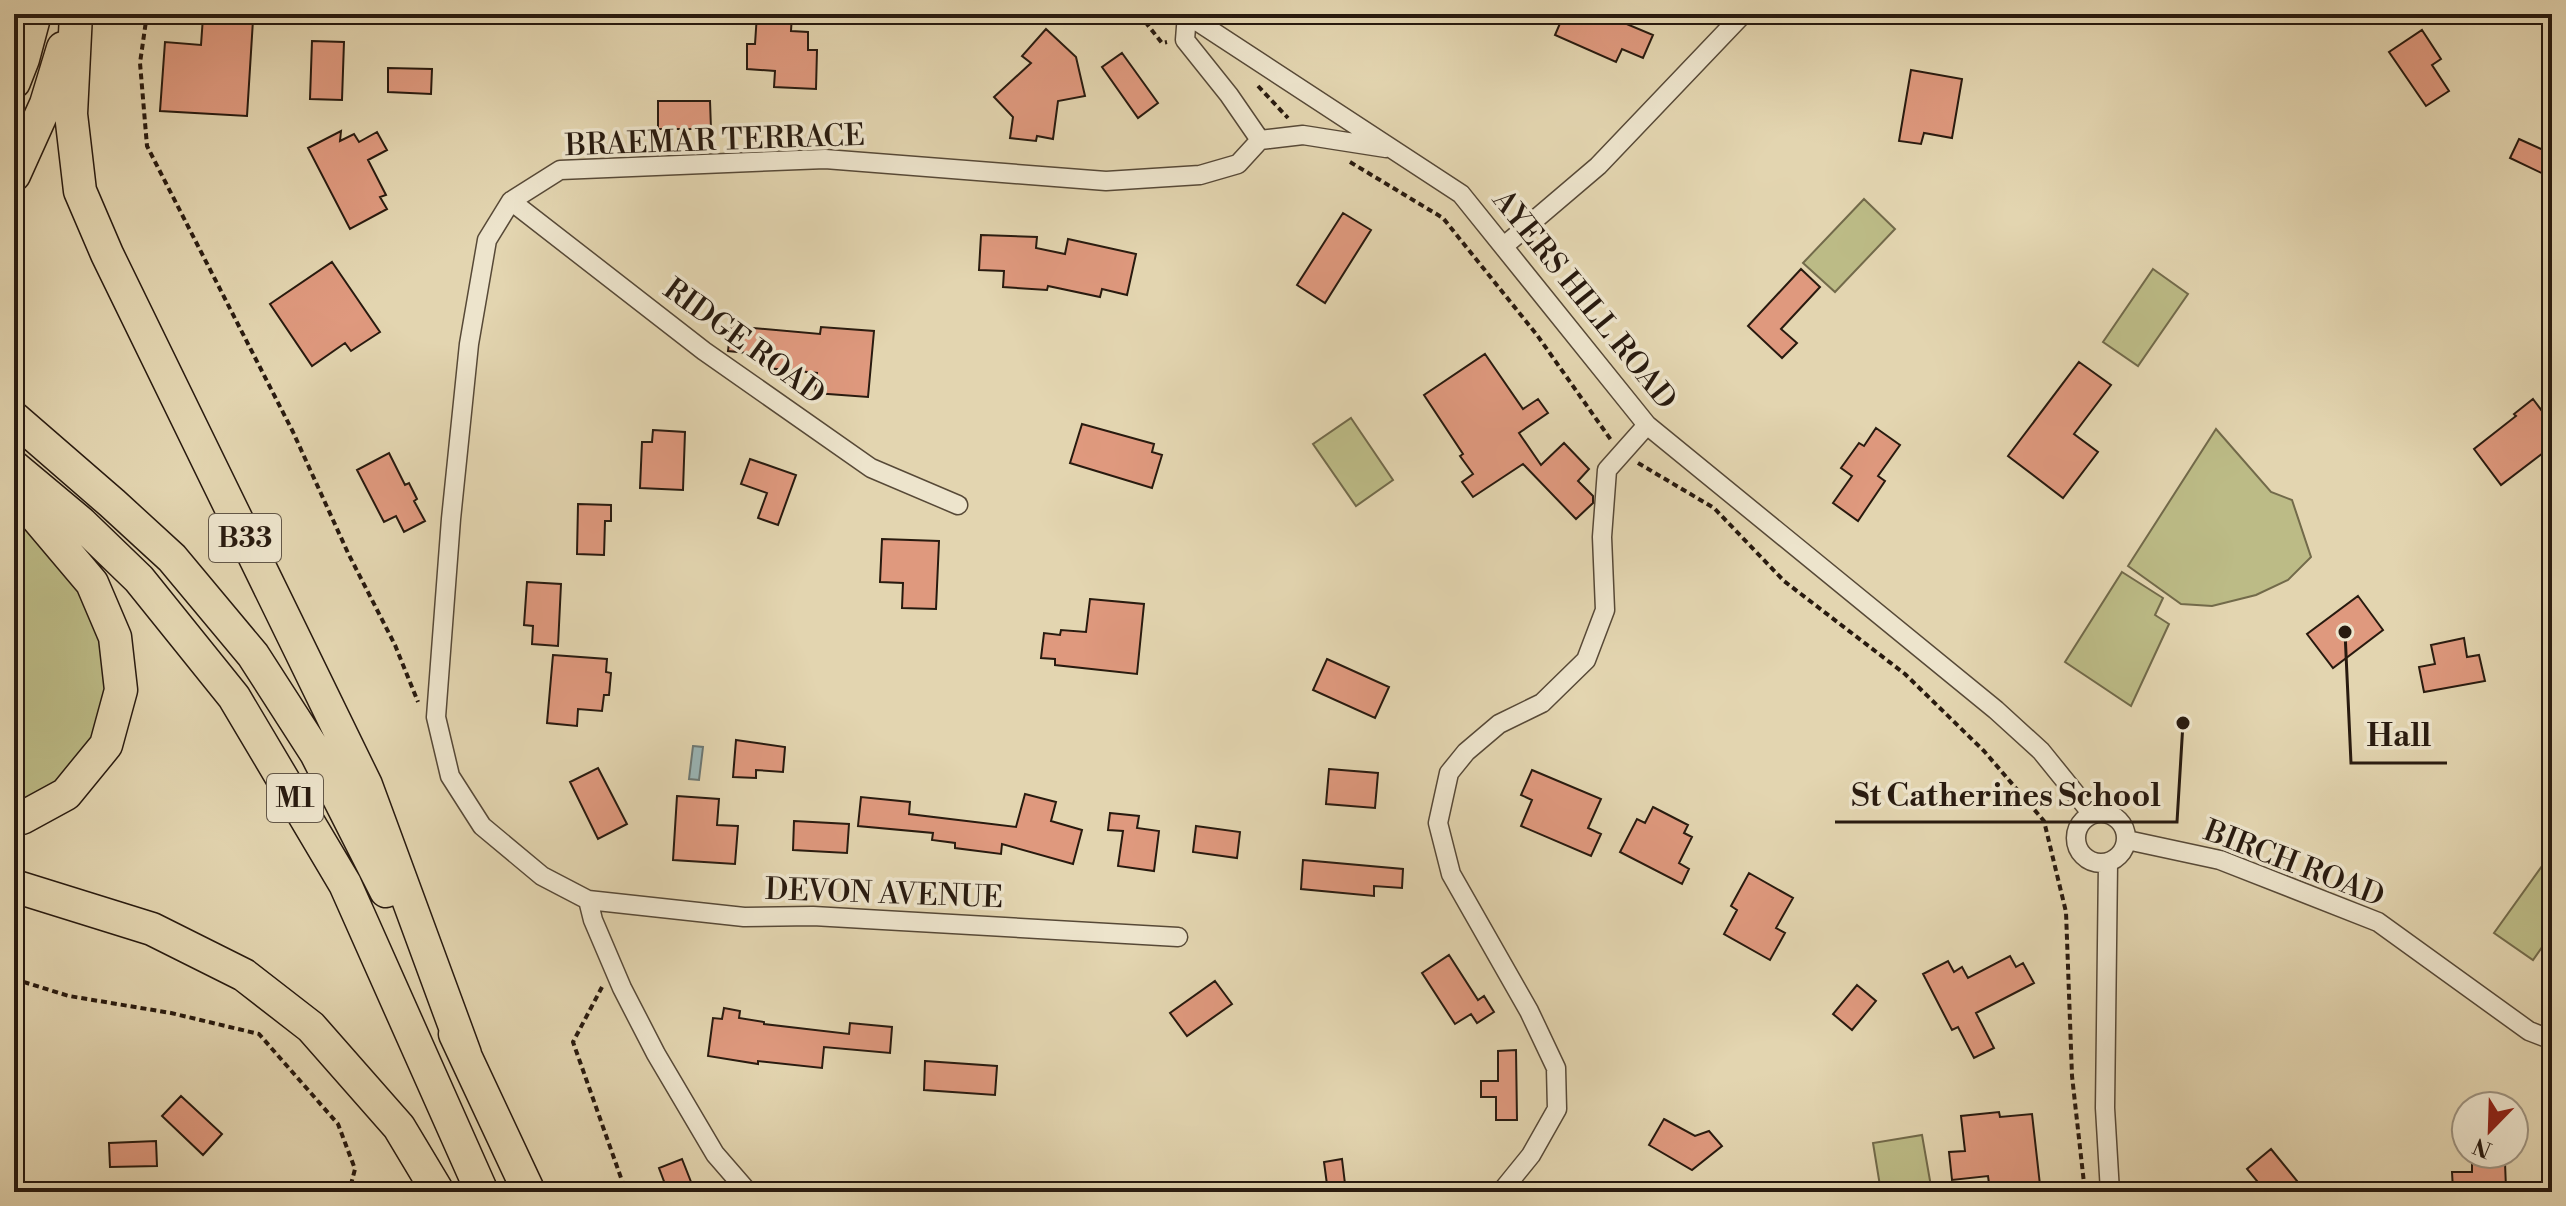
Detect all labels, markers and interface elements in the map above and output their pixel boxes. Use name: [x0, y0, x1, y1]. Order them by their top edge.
street label: BRAEMAR TERRACE: [563, 117, 866, 165]
street label: AYERS HILL ROAD: [1483, 182, 1684, 418]
street label: RIDGE ROAD: [656, 271, 832, 413]
road number: B33: [209, 514, 281, 562]
callout: Hall: [2351, 707, 2447, 763]
text: Hall: [2367, 716, 2432, 756]
callout: St Catherines School: [1835, 766, 2177, 822]
road number: M1: [267, 774, 323, 822]
text: St Catherines School: [1851, 776, 2161, 816]
street label: BIRCH ROAD: [2197, 812, 2390, 916]
street label: DEVON AVENUE: [764, 871, 1004, 917]
north arrow: [2450, 1090, 2530, 1170]
text: N: [2469, 1131, 2496, 1163]

